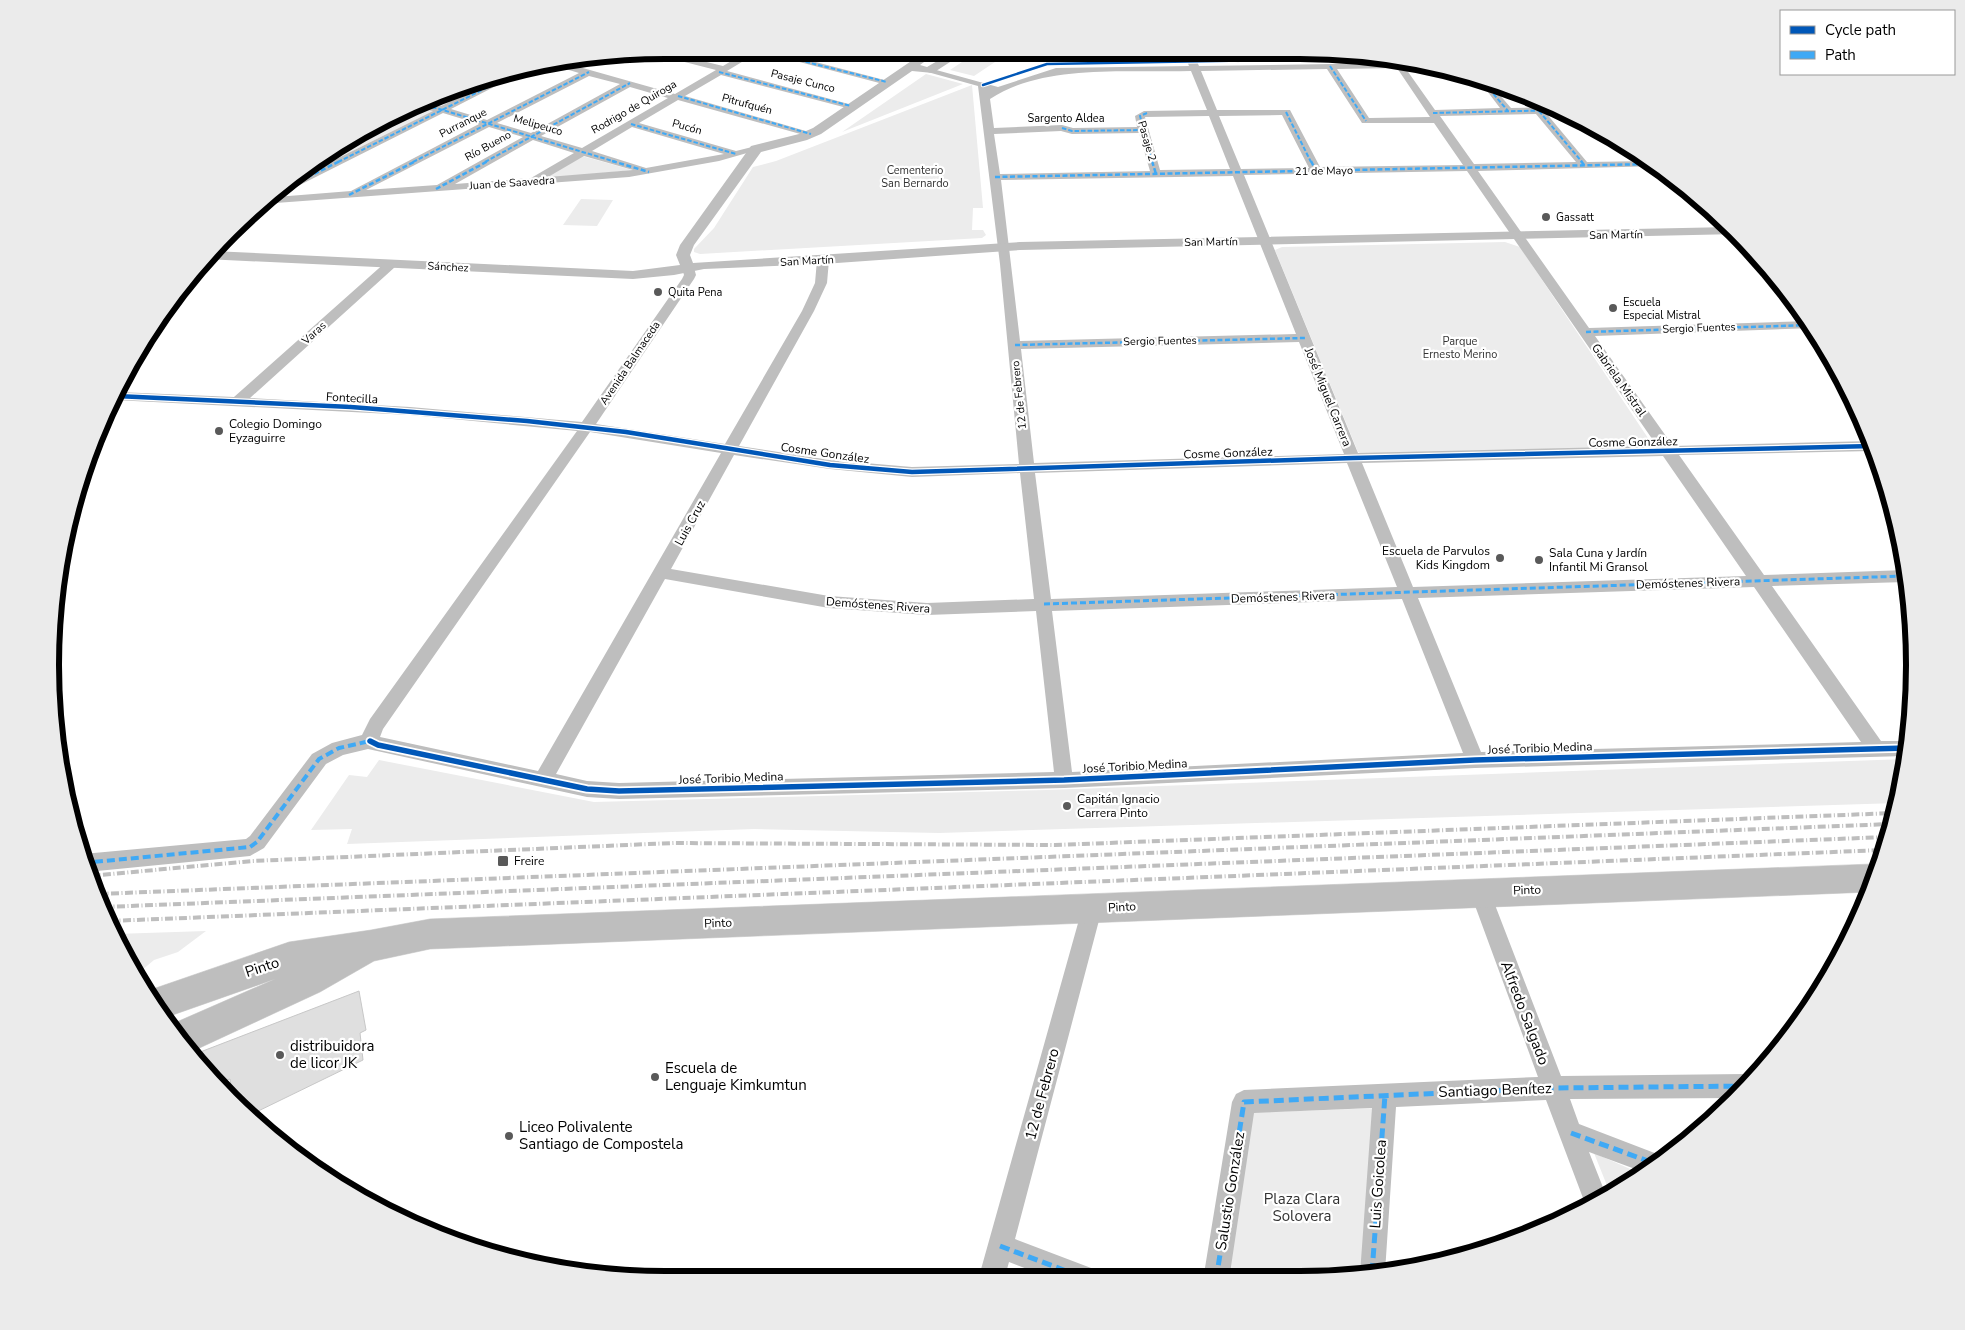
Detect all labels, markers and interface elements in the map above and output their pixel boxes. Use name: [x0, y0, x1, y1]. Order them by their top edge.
legend: [1780, 10, 1955, 75]
text: Cycle path: [1825, 20, 1896, 40]
text: Path: [1825, 45, 1856, 65]
street label: Pasaje Cunco: [769, 66, 837, 96]
street label: Rodrigo de Quiroga: [589, 76, 680, 138]
street label: Pitrufquén: [720, 90, 774, 118]
street label: Purranque: [437, 105, 489, 141]
street label: Melipeuco: [512, 111, 564, 139]
street label: Sargento Aldea: [1027, 111, 1105, 126]
street label: Pucón: [670, 116, 704, 138]
street label: Pasaje 2: [1134, 119, 1160, 163]
street label: Río Bueno: [462, 127, 514, 165]
park label: Cementerio San Bernardo: [881, 163, 949, 191]
street label: 21 de Mayo: [1295, 163, 1353, 179]
street label: Juan de Saavedra: [468, 173, 555, 194]
place label: Gassatt: [1556, 210, 1594, 225]
marker: Gassatt: [1540, 211, 1552, 223]
street label: San Martín: [1589, 227, 1643, 243]
street label: San Martín: [1184, 234, 1238, 250]
street label: San Martín: [780, 252, 834, 270]
street label: Sánchez: [427, 258, 469, 276]
place label: Quita Pena: [668, 285, 722, 300]
marker: Quita Pena: [652, 286, 664, 298]
place label: Escuela Especial Mistral: [1623, 295, 1701, 323]
marker: Escuela Especial Mistral: [1607, 302, 1619, 314]
street label: Varas: [298, 318, 329, 349]
street label: Avenida Balmaceda: [596, 318, 664, 408]
street label: Sergio Fuentes: [1662, 319, 1736, 337]
street label: Sergio Fuentes: [1123, 333, 1197, 349]
park label: Parque Ernesto Merino: [1423, 334, 1497, 362]
street label: Gabriela Mistral: [1588, 340, 1650, 420]
street label: José Miguel Carrera: [1300, 344, 1355, 449]
street label: 12 de Febrero: [1008, 360, 1030, 430]
street label: Fontecilla: [326, 389, 378, 407]
place label: Colegio Domingo Eyzaguirre: [229, 416, 322, 446]
marker: Colegio Domingo Eyzaguirre: [213, 425, 225, 437]
street label: Cosme González: [1588, 433, 1678, 451]
street label: Cosme González: [780, 439, 871, 467]
street label: Cosme González: [1183, 443, 1273, 463]
street label: Luis Cruz: [671, 497, 709, 548]
place label: Escuela de Parvulos Kids Kingdom: [1382, 543, 1490, 573]
place label: Sala Cuna y Jardín Infantil Mi Gransol: [1549, 545, 1648, 575]
marker: Escuela de Parvulos Kids Kingdom: [1494, 552, 1506, 564]
marker: Sala Cuna y Jardín Infantil Mi Gransol: [1533, 554, 1545, 566]
street label: Demóstenes Rivera: [1636, 573, 1740, 593]
street label: Demóstenes Rivera: [1231, 587, 1335, 607]
street label: Demóstenes Rivera: [825, 593, 931, 617]
street label: José Toribio Medina: [1486, 738, 1593, 758]
street label: José Toribio Medina: [1081, 755, 1188, 777]
street label: José Toribio Medina: [677, 768, 784, 788]
place label: Capitán Ignacio Carrera Pinto: [1077, 791, 1160, 821]
marker: Capitán Ignacio Carrera Pinto: [1061, 800, 1073, 812]
place label: Freire: [514, 853, 544, 869]
marker: Freire: [496, 854, 510, 868]
street label: Pinto: [1513, 882, 1542, 898]
street label: Pinto: [1108, 898, 1137, 916]
street label: Pinto: [704, 915, 733, 931]
street label: Pinto: [242, 952, 282, 982]
street label: Alfredo Salgado: [1496, 958, 1554, 1068]
place label: distribuidora de licor JK: [290, 1036, 374, 1073]
street label: 12 de Febrero: [1020, 1046, 1064, 1142]
marker: distribuidora de licor JK: [274, 1049, 286, 1061]
place label: Escuela de Lenguaje Kimkumtun: [665, 1058, 807, 1095]
marker: Escuela de Lenguaje Kimkumtun: [649, 1071, 661, 1083]
street label: Santiago Benítez: [1438, 1078, 1552, 1102]
place label: Liceo Polivalente Santiago de Compostela: [519, 1117, 683, 1154]
marker: Liceo Polivalente Santiago de Compostela: [503, 1130, 515, 1142]
street label: Salustio González: [1211, 1130, 1249, 1252]
street label: Luis Goicolea: [1365, 1139, 1391, 1229]
park label: Plaza Clara Solovera: [1264, 1189, 1340, 1226]

